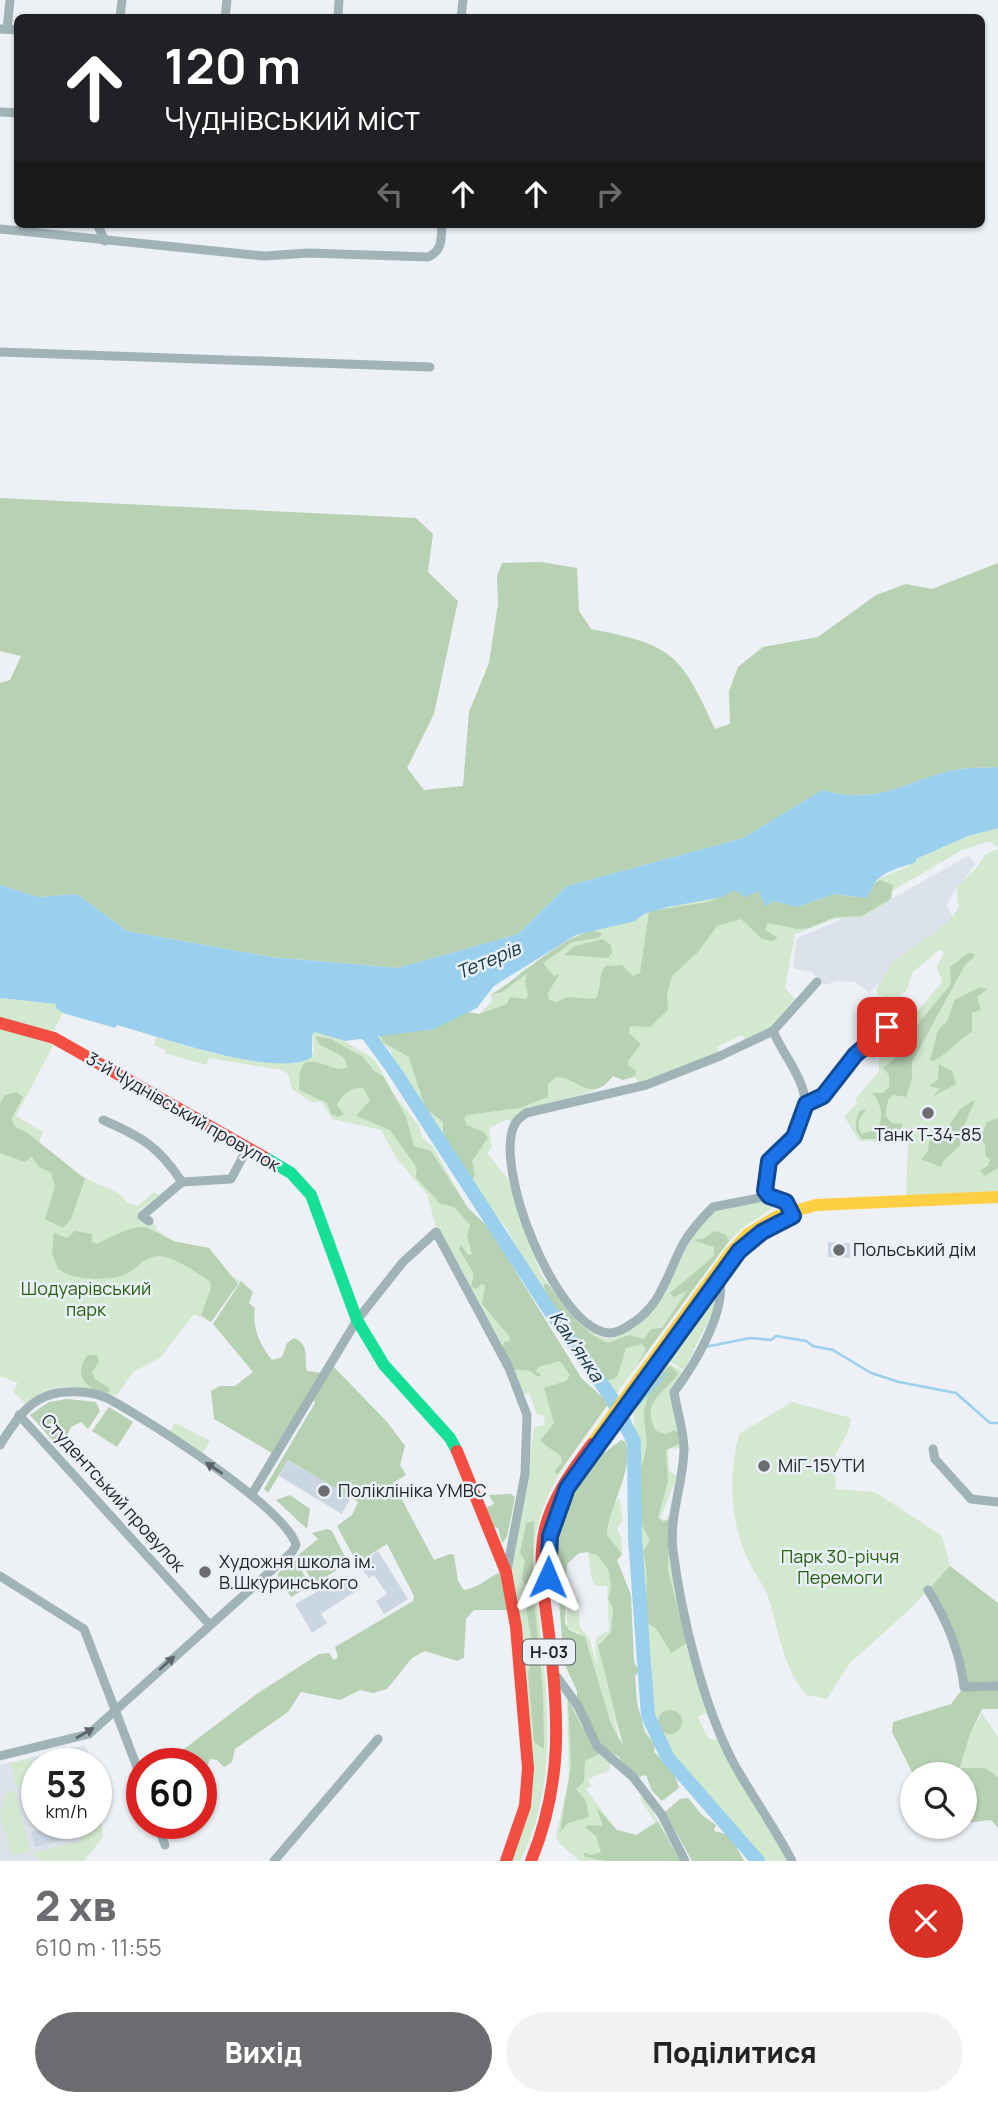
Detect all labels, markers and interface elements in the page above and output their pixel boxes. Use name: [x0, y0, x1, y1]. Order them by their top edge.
text: 120 m: [164, 32, 301, 99]
icon: ahead: [49, 42, 140, 133]
text: Чуднівський міст: [164, 96, 420, 140]
icon: left: [371, 175, 409, 213]
icon: ahead: [444, 175, 482, 213]
icon: ahead: [517, 175, 555, 213]
icon: right: [590, 175, 628, 213]
water label: Тетерів: [452, 934, 526, 985]
pin: [857, 997, 917, 1057]
icon: arrive: [868, 1008, 906, 1046]
street label: 3-й Чуднівський провулок: [82, 1046, 286, 1177]
marker: Танк Т-34-85: [920, 1105, 936, 1121]
place label: Танк Т-34-85: [874, 1122, 982, 1146]
place label: Польський дім: [853, 1237, 976, 1261]
marker: Польський дім: [831, 1242, 847, 1258]
park label: Шодуарівський парк: [21, 1276, 151, 1321]
water label: Кам'янка: [544, 1305, 611, 1388]
street label: Студентський провулок: [36, 1408, 192, 1577]
place label: МіГ-15УТИ: [778, 1453, 865, 1477]
marker: МіГ-15УТИ: [756, 1458, 772, 1474]
one-way arrow: [205, 1462, 224, 1475]
place label: Поліклініка УМВС: [338, 1478, 487, 1502]
marker: Поліклініка УМВС: [316, 1483, 332, 1499]
position arrow: [511, 1540, 585, 1614]
park label: Парк 30-річчя Перемоги: [781, 1544, 899, 1589]
place label: Художня школа ім. В.Шкуринського: [219, 1549, 375, 1594]
marker: Художня школа ім. В.Шкуринського: [197, 1564, 213, 1580]
road number: Н-03: [523, 1640, 575, 1664]
one-way arrow: [158, 1656, 175, 1672]
one-way arrow: [76, 1727, 95, 1739]
speed limit sign: 60: [126, 1748, 217, 1839]
text: 53: [46, 1760, 87, 1808]
map controls: [900, 1762, 977, 1839]
button: search: [900, 1762, 977, 1839]
text: km/h: [46, 1799, 87, 1823]
text: 2 хв: [35, 1876, 116, 1934]
button: close: [889, 1884, 963, 1958]
text: 610 m · 11:55: [35, 1931, 162, 1963]
button: Вихід: [35, 2012, 492, 2092]
button: Поділитися: [506, 2012, 963, 2092]

